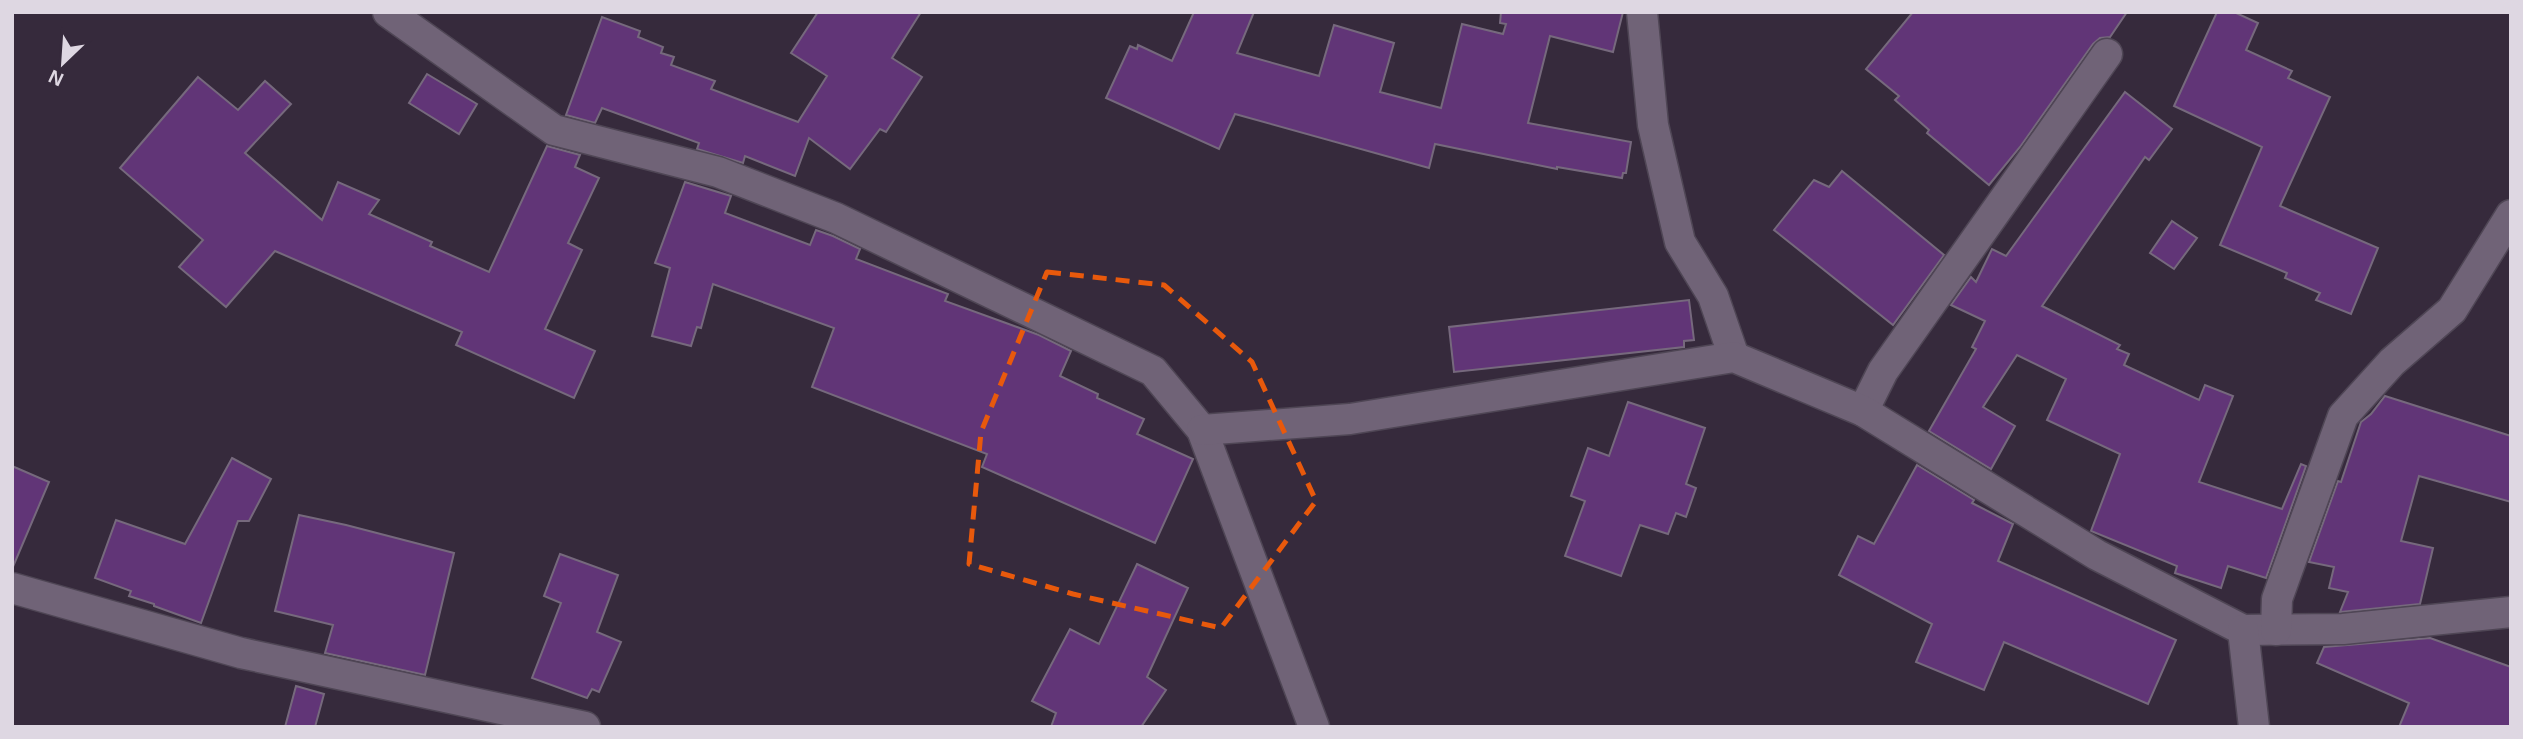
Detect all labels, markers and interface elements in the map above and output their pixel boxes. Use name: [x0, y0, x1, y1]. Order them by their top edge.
north arrow: [28, 28, 98, 98]
text: N: [45, 66, 67, 90]

